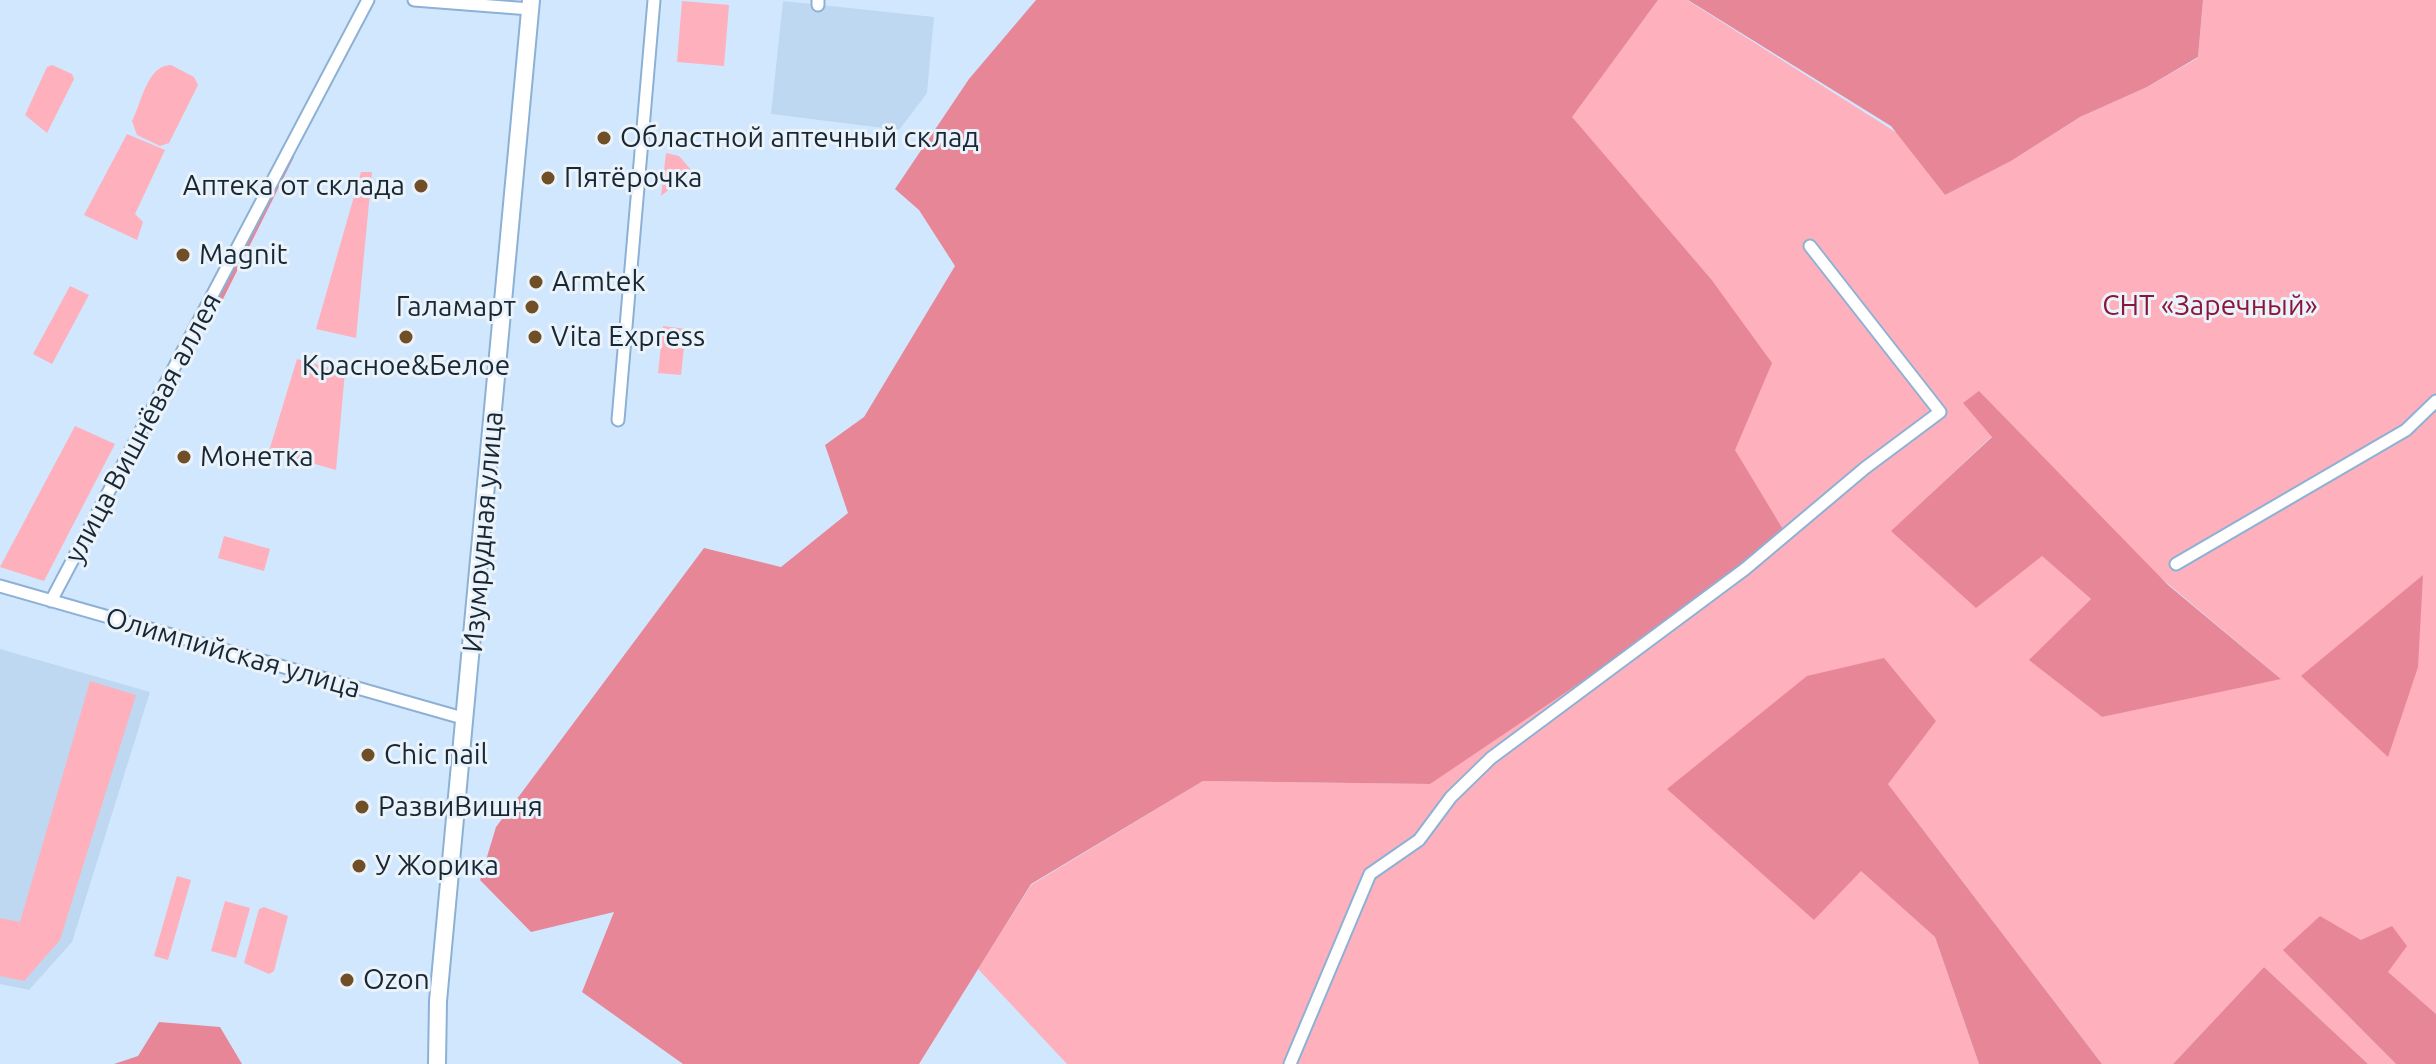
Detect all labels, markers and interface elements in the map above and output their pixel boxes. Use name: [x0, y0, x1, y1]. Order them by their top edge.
place label: Областной аптечный склад: [620, 121, 979, 155]
marker: Областной аптечный склад: [595, 129, 613, 147]
place label: Пятёрочка: [564, 161, 702, 195]
place label: Аптека от склада: [183, 169, 405, 203]
marker: Пятёрочка: [539, 169, 557, 187]
marker: Аптека от склада: [412, 177, 430, 195]
place label: Magnit: [199, 238, 288, 272]
marker: Magnit: [174, 246, 192, 264]
place label: Armtek: [552, 265, 646, 299]
marker: Armtek: [527, 273, 545, 291]
street label: улица Вишнёвая аллея: [58, 287, 228, 569]
park label: СНТ «Заречный»: [2102, 289, 2318, 323]
place label: Галамарт: [396, 290, 516, 324]
marker: Галамарт: [523, 298, 541, 316]
place label: Vita Express: [551, 320, 705, 354]
marker: Красное&Белое: [397, 328, 415, 346]
marker: Vita Express: [526, 328, 544, 346]
place label: Красное&Белое: [302, 349, 510, 383]
street label: Изумрудная улица: [456, 410, 510, 654]
place label: Монетка: [200, 440, 314, 474]
marker: Монетка: [175, 448, 193, 466]
street label: Олимпийская улица: [102, 600, 364, 706]
place label: Chic nail: [384, 738, 488, 772]
marker: Chic nail: [359, 746, 377, 764]
place label: РазвиВишня: [378, 790, 543, 824]
marker: РазвиВишня: [353, 798, 371, 816]
place label: У Жорика: [375, 849, 499, 883]
marker: У Жорика: [350, 857, 368, 875]
place label: Ozon: [363, 963, 430, 997]
marker: Ozon: [338, 971, 356, 989]

